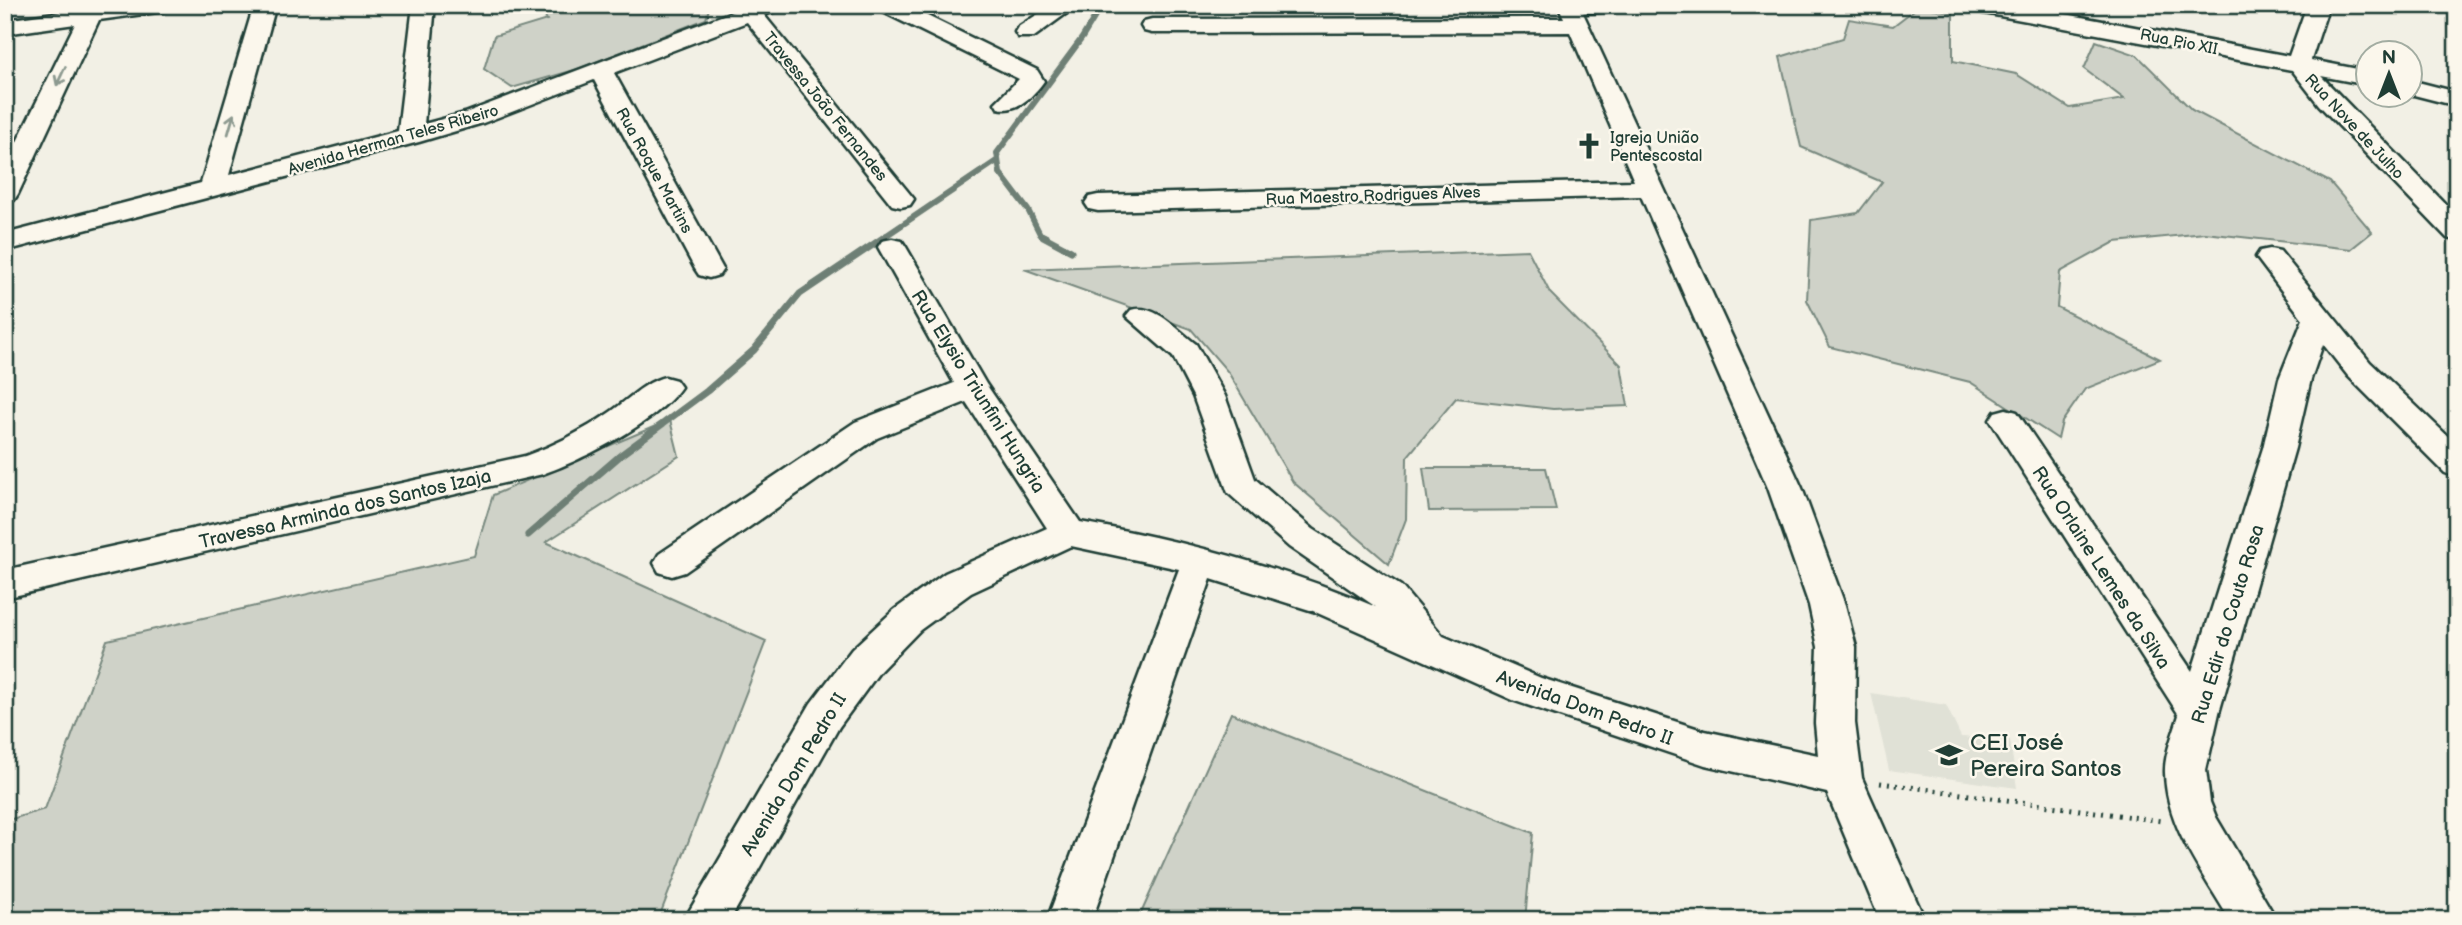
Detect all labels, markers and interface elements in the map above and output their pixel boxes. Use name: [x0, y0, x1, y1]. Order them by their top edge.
street label: Rua Pio XII: [2138, 26, 2219, 59]
street label: Travessa João Fernandes: [759, 29, 891, 185]
north arrow: [2354, 38, 2424, 108]
text: N: [2382, 47, 2396, 70]
one-way arrow: [54, 66, 67, 87]
street label: Rua Nove de Julho: [2300, 70, 2408, 184]
street label: Avenida Herman Teles Ribeiro: [286, 101, 501, 180]
street label: Rua Roque Martins: [611, 105, 696, 237]
one-way arrow: [225, 113, 238, 135]
place label: Igreja União Pentescostal: [1610, 129, 1702, 166]
church icon: Igreja União Pentescostal: [1574, 131, 1604, 161]
street label: Rua Maestro Rodrigues Alves: [1265, 183, 1481, 210]
street label: Rua Elysio Triunfini Hungria: [906, 286, 1050, 498]
street label: Rua Orlaine Lemes da Silva: [2027, 462, 2175, 674]
street label: Travessa Arminda dos Santos Izaja: [197, 465, 494, 554]
street label: Rua Edir do Couto Rosa: [2187, 522, 2270, 727]
street label: Avenida Dom Pedro II: [1493, 666, 1676, 751]
street label: Avenida Dom Pedro II: [737, 689, 852, 860]
place label: CEI José Pereira Santos: [1970, 729, 2121, 783]
school or university icon: CEI José Pereira Santos: [1934, 740, 1964, 770]

